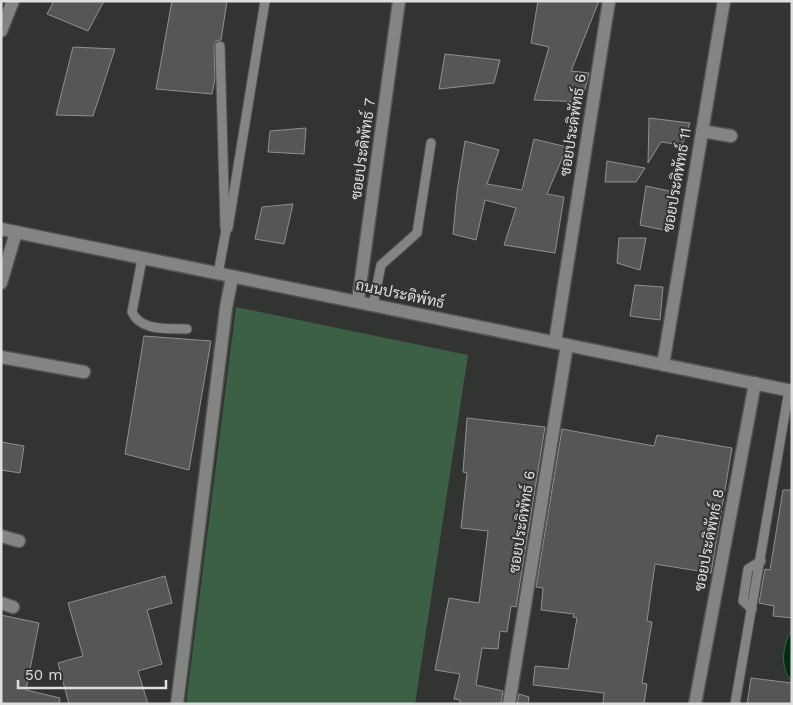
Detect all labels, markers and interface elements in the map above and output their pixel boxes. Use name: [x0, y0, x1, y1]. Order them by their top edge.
street label: ซอยประดิพัทธ์ 6: [555, 72, 590, 178]
street label: ซอยประดิพัทธ์ 7: [346, 97, 379, 201]
street label: ซอยประดิพัทธ์ 11: [658, 126, 695, 234]
street label: ถนนประดิพัทธ์: [354, 275, 446, 312]
street label: ซอยประดิพัทธ์ 6: [504, 469, 539, 575]
street label: ซอยประดิพัทธ์ 8: [689, 487, 728, 593]
scale bar: [18, 658, 165, 690]
text: 50 m: [25, 666, 62, 684]

